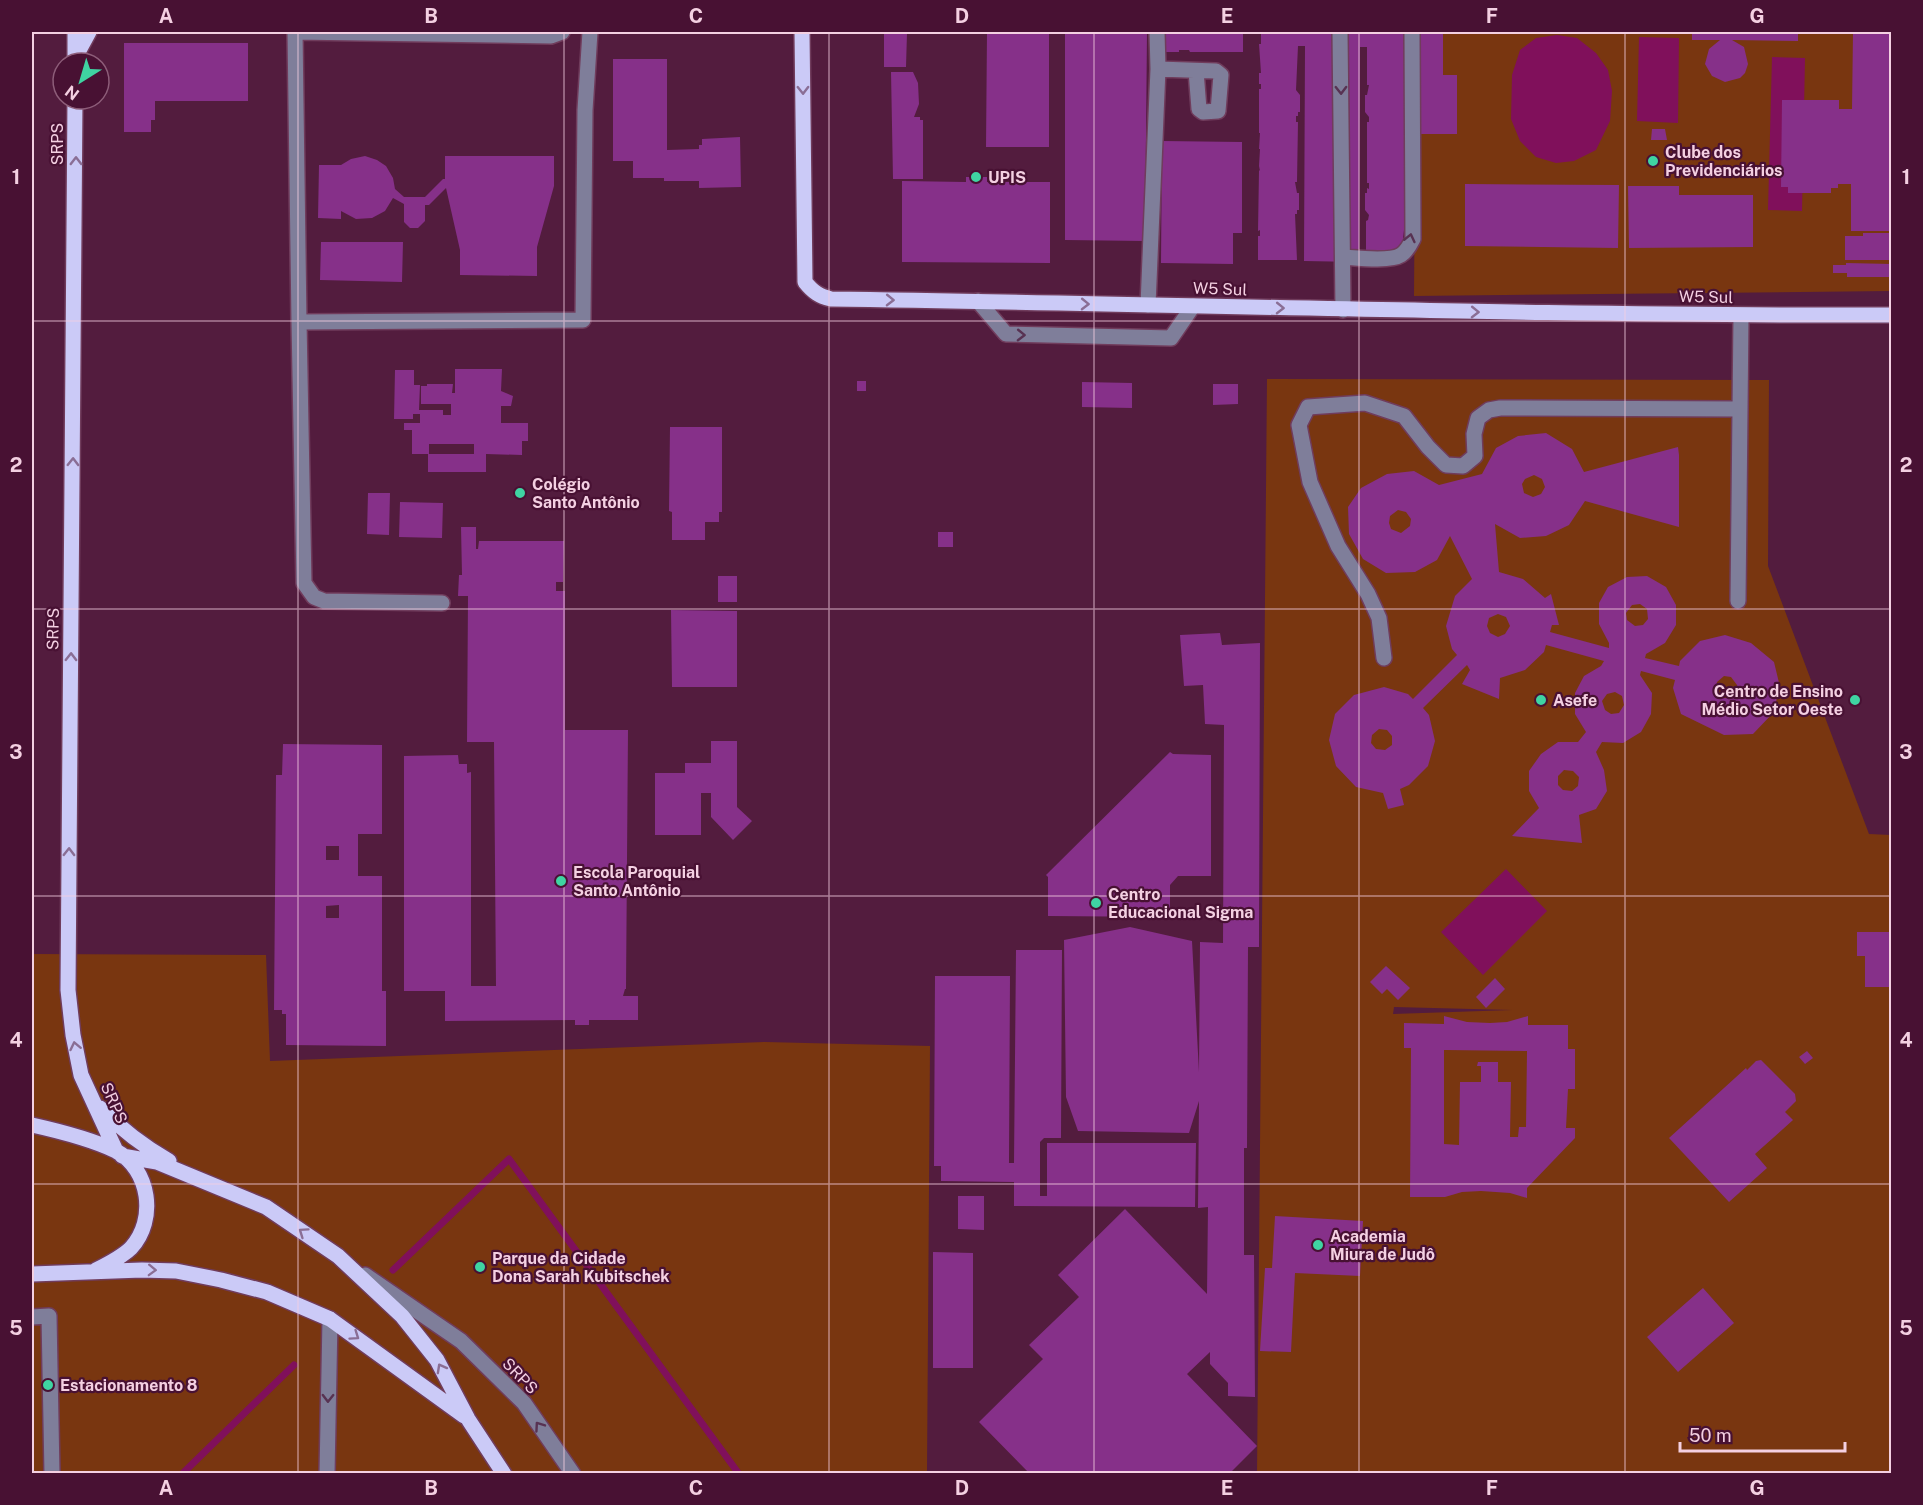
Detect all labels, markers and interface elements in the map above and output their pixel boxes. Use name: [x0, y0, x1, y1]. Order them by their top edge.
text: A: [159, 4, 173, 28]
text: B: [424, 4, 438, 28]
text: C: [689, 4, 703, 28]
text: D: [955, 4, 969, 28]
text: E: [1221, 4, 1233, 28]
text: F: [1486, 4, 1498, 28]
text: G: [1749, 4, 1765, 28]
north arrow: [51, 51, 111, 111]
text: N: [62, 81, 83, 104]
one-way arrow: [797, 85, 809, 94]
one-way arrow: [1335, 85, 1347, 94]
street label: SRPS: [48, 123, 67, 165]
place label: Clube dos Previdenciários: [1665, 143, 1783, 180]
marker: Clube dos Previdenciários: [1646, 154, 1660, 168]
one-way arrow: [69, 156, 82, 165]
text: 1: [12, 165, 20, 189]
text: 1: [1902, 165, 1910, 189]
place label: UPIS: [988, 168, 1026, 187]
marker: UPIS: [969, 170, 983, 184]
one-way arrow: [1403, 233, 1416, 243]
street label: W5 Sul: [1193, 279, 1248, 299]
street label: W5 Sul: [1679, 287, 1733, 307]
one-way arrow: [885, 294, 894, 306]
one-way arrow: [1080, 297, 1089, 310]
one-way arrow: [1275, 302, 1284, 315]
one-way arrow: [1470, 305, 1479, 318]
one-way arrow: [1017, 328, 1026, 341]
text: 2: [10, 453, 22, 477]
text: 2: [1900, 453, 1912, 477]
one-way arrow: [67, 457, 79, 466]
place label: Colégio Santo Antônio: [532, 475, 640, 512]
marker: Colégio Santo Antônio: [513, 486, 527, 500]
street label: SRPS: [43, 608, 63, 650]
one-way arrow: [65, 652, 77, 661]
place label: Centro de Ensino Médio Setor Oeste: [1702, 682, 1843, 719]
place label: Asefe: [1553, 691, 1597, 710]
marker: Asefe: [1534, 693, 1548, 707]
marker: Centro de Ensino Médio Setor Oeste: [1848, 693, 1862, 707]
text: 3: [9, 740, 23, 764]
text: 3: [1899, 740, 1913, 764]
one-way arrow: [63, 847, 75, 856]
place label: Escola Paroquial Santo Antônio: [573, 863, 700, 900]
marker: Escola Paroquial Santo Antônio: [554, 874, 568, 888]
place label: Centro Educacional Sigma: [1108, 885, 1253, 922]
marker: Centro Educacional Sigma: [1089, 896, 1103, 910]
text: 4: [9, 1028, 23, 1052]
text: 4: [1899, 1028, 1913, 1052]
one-way arrow: [69, 1042, 82, 1052]
street label: SRPS: [97, 1080, 131, 1126]
place label: Academia Miura de Judô: [1330, 1227, 1435, 1264]
one-way arrow: [299, 1228, 310, 1239]
marker: Academia Miura de Judô: [1311, 1238, 1325, 1252]
place label: Parque da Cidade Dona Sarah Kubitschek: [492, 1249, 670, 1286]
marker: Parque da Cidade Dona Sarah Kubitschek: [473, 1260, 487, 1274]
one-way arrow: [148, 1264, 157, 1277]
text: 5: [9, 1316, 23, 1340]
text: 5: [1899, 1316, 1913, 1340]
one-way arrow: [348, 1329, 359, 1340]
street label: SRPS: [498, 1354, 542, 1398]
one-way arrow: [437, 1364, 448, 1374]
place label: Estacionamento 8: [60, 1376, 198, 1395]
marker: Estacionamento 8: [41, 1378, 55, 1392]
one-way arrow: [322, 1394, 335, 1403]
scale bar: [1680, 1415, 1845, 1453]
one-way arrow: [536, 1421, 547, 1432]
text: 50 m: [1689, 1425, 1732, 1446]
text: A: [159, 1476, 173, 1500]
text: B: [424, 1476, 438, 1500]
text: C: [689, 1476, 703, 1500]
text: D: [955, 1476, 969, 1500]
text: E: [1221, 1476, 1233, 1500]
text: F: [1486, 1476, 1498, 1500]
text: G: [1749, 1476, 1765, 1500]

